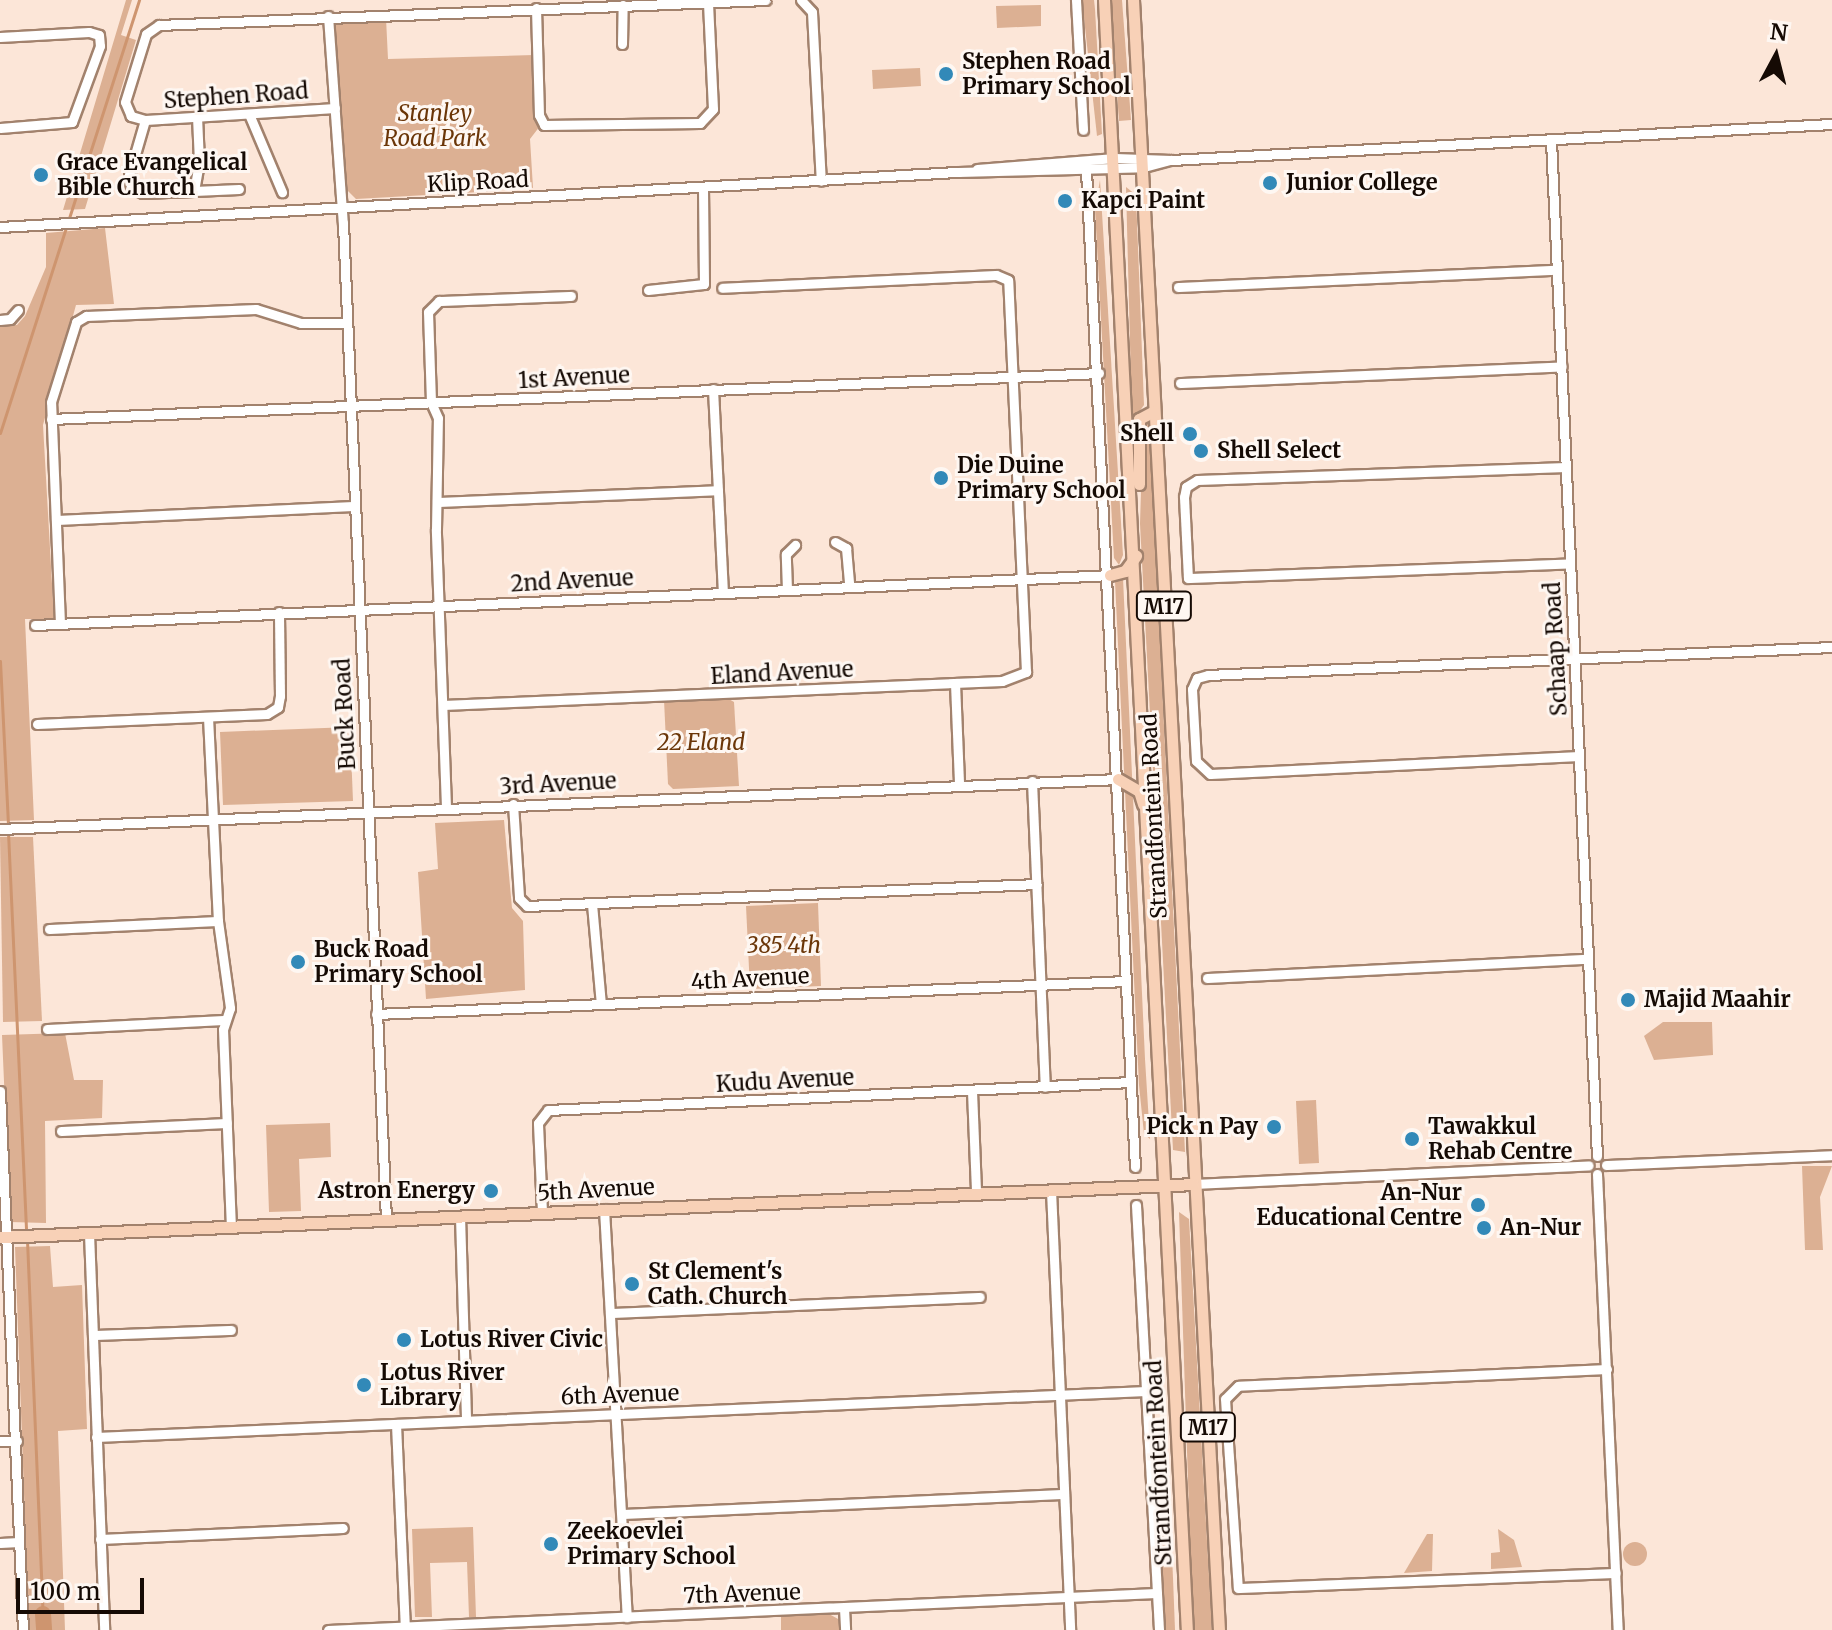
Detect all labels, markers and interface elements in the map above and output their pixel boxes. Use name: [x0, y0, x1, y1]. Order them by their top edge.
north arrow: [1736, 16, 1816, 96]
text: N: [1769, 17, 1789, 47]
place label: Stephen Road Primary School: [962, 48, 1131, 100]
marker: Stephen Road Primary School: [937, 65, 955, 83]
street label: Stephen Road: [163, 78, 309, 114]
park label: Stanley Road Park: [383, 100, 487, 152]
place label: Grace Evangelical Bible Church: [57, 149, 247, 200]
marker: Grace Evangelical Bible Church: [32, 166, 50, 184]
street label: Klip Road: [426, 166, 530, 198]
place label: Junior College: [1286, 170, 1438, 196]
marker: Junior College: [1261, 174, 1279, 192]
place label: Kapci Paint: [1081, 188, 1205, 214]
marker: Kapci Paint: [1056, 192, 1074, 210]
street label: 1st Avenue: [518, 362, 630, 394]
place label: Shell: [1120, 421, 1174, 447]
marker: Shell: [1181, 425, 1199, 443]
place label: Shell Select: [1217, 438, 1341, 464]
marker: Shell Select: [1192, 442, 1210, 460]
place label: Die Duine Primary School: [957, 452, 1126, 504]
marker: Die Duine Primary School: [932, 469, 950, 487]
street label: 2nd Avenue: [510, 565, 634, 597]
street label: Schaap Road: [1539, 581, 1573, 717]
road number: M17: [1134, 590, 1194, 622]
street label: Eland Avenue: [710, 656, 854, 690]
street label: Buck Road: [329, 657, 361, 771]
street label: Strandfontein Road: [1135, 713, 1173, 919]
park label: 22 Eland: [657, 730, 745, 756]
street label: 3rd Avenue: [499, 768, 617, 800]
park label: 385 4th: [747, 933, 821, 959]
place label: Buck Road Primary School: [314, 936, 483, 988]
marker: Buck Road Primary School: [289, 953, 307, 971]
street label: 4th Avenue: [690, 963, 810, 995]
place label: Majid Maahir: [1644, 987, 1791, 1013]
marker: Majid Maahir: [1619, 991, 1637, 1009]
street label: Kudu Avenue: [715, 1064, 855, 1098]
place label: Tawakkul Rehab Centre: [1428, 1113, 1572, 1164]
place label: Pick n Pay: [1146, 1114, 1258, 1140]
marker: Pick n Pay: [1265, 1118, 1283, 1136]
marker: Tawakkul Rehab Centre: [1403, 1130, 1421, 1148]
street label: 5th Avenue: [537, 1174, 655, 1206]
place label: Astron Energy: [318, 1178, 475, 1204]
place label: An-Nur Educational Centre: [1256, 1179, 1462, 1230]
marker: Astron Energy: [482, 1182, 500, 1200]
marker: An-Nur Educational Centre: [1469, 1196, 1487, 1214]
place label: An-Nur: [1500, 1215, 1581, 1241]
marker: An-Nur: [1475, 1219, 1493, 1237]
place label: St Clement's Cath. Church: [648, 1258, 787, 1310]
marker: St Clement's Cath. Church: [623, 1275, 641, 1293]
place label: Lotus River Civic: [420, 1327, 603, 1353]
marker: Lotus River Civic: [395, 1331, 413, 1349]
place label: Lotus River Library: [380, 1359, 505, 1410]
street label: Strandfontein Road: [1140, 1360, 1178, 1566]
marker: Lotus River Library: [355, 1376, 373, 1394]
street label: 6th Avenue: [560, 1380, 680, 1410]
road number: M17: [1178, 1411, 1238, 1443]
place label: Zeekoevlei Primary School: [567, 1518, 736, 1570]
marker: Zeekoevlei Primary School: [542, 1535, 560, 1553]
scale bar: [20, 1562, 148, 1612]
text: 100 m: [30, 1576, 100, 1607]
street label: 7th Avenue: [683, 1579, 801, 1609]

